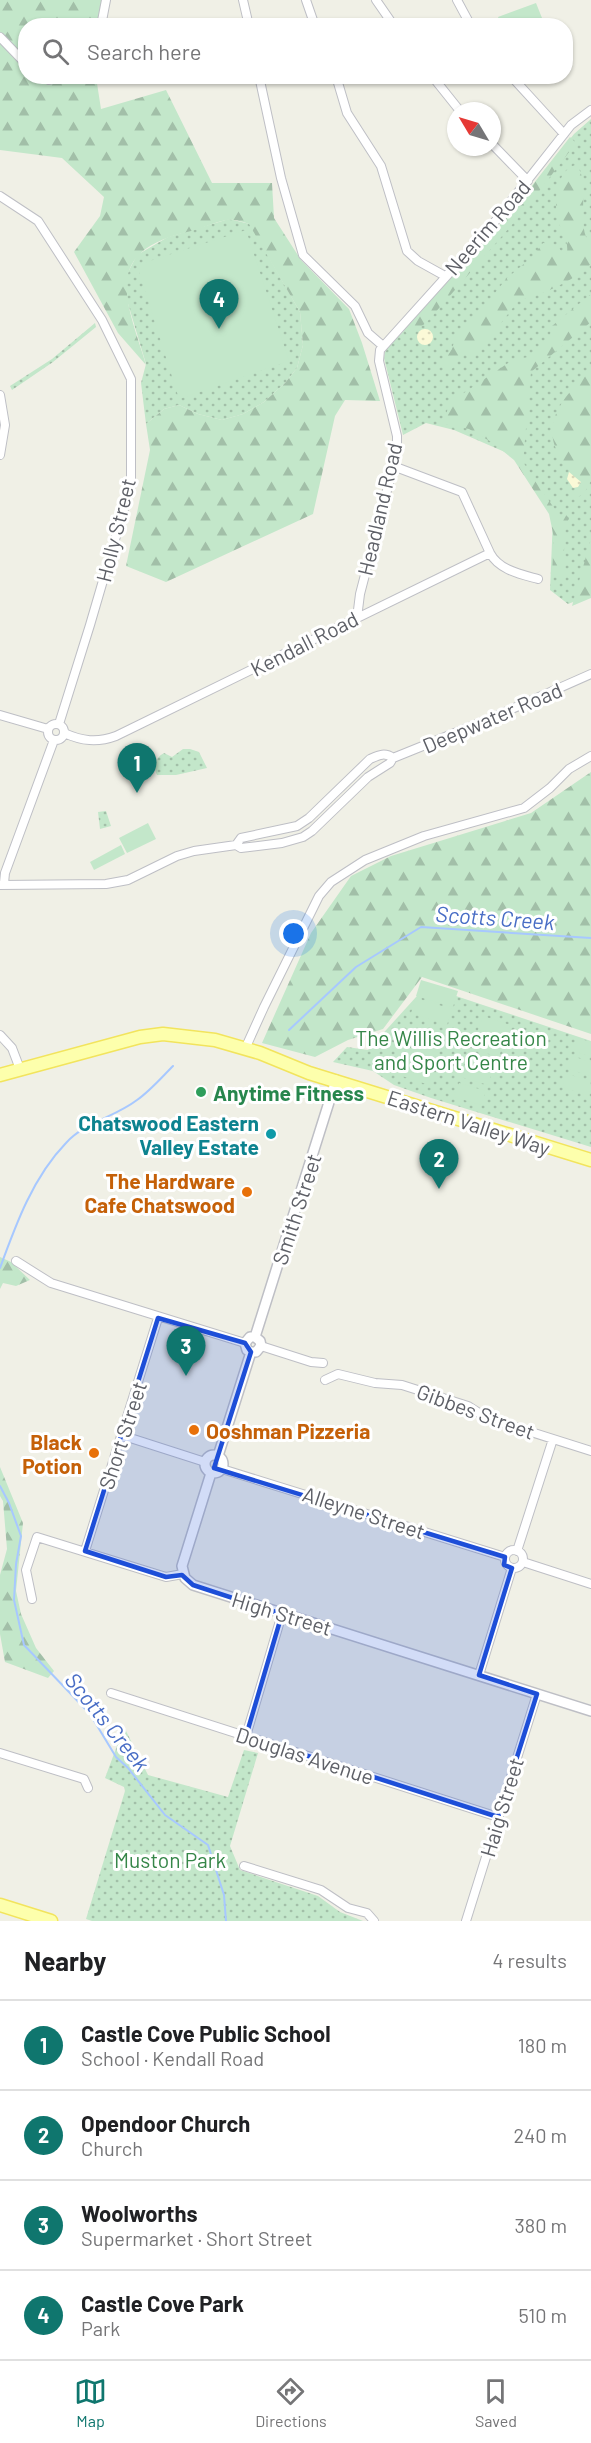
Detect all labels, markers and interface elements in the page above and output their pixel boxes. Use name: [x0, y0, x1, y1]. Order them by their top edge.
search box: [18, 18, 573, 84]
icon: search: [39, 35, 72, 68]
text: Search here: [87, 38, 201, 64]
north arrow: [447, 102, 501, 156]
street label: Neerim Road: [439, 174, 535, 280]
pin: 4: [200, 280, 238, 329]
street label: Headland Road: [352, 440, 406, 578]
street label: Holly Street: [90, 476, 140, 584]
street label: Kendall Road: [246, 605, 362, 681]
street label: Deepwater Road: [418, 676, 566, 758]
pin: 1: [118, 744, 156, 793]
water label: Scotts Creek: [435, 900, 556, 934]
your location: [279, 919, 308, 948]
park label: The Willis Recreation and Sport Centre: [355, 1025, 547, 1074]
place label: Anytime Fitness: [213, 1080, 364, 1105]
street label: Eastern Valley Way: [385, 1084, 554, 1160]
marker: Anytime Fitness: [194, 1085, 208, 1099]
place label: Chatswood Eastern Valley Estate: [78, 1110, 259, 1159]
marker: Chatswood Eastern Valley Estate: [264, 1127, 278, 1141]
pin: 2: [420, 1140, 458, 1189]
street label: Smith Street: [266, 1150, 326, 1268]
place label: The Hardware Cafe Chatswood: [84, 1168, 235, 1217]
marker: The Hardware Cafe Chatswood: [240, 1185, 254, 1199]
pin: 3: [166, 1326, 206, 1376]
street label: Short Street: [93, 1378, 151, 1492]
street label: Gibbes Street: [414, 1378, 538, 1444]
place label: Ooshman Pizzeria: [206, 1418, 370, 1443]
marker: Ooshman Pizzeria: [187, 1423, 201, 1437]
place label: Black Potion: [22, 1429, 82, 1478]
marker: Black Potion: [87, 1446, 101, 1460]
street label: Alleyne Street: [300, 1481, 428, 1543]
street label: High Street: [229, 1586, 335, 1640]
water label: Scotts Creek: [60, 1667, 156, 1776]
street label: Douglas Avenue: [233, 1721, 377, 1789]
street label: Haig Street: [474, 1754, 528, 1860]
park label: Muston Park: [114, 1847, 226, 1872]
text: Nearby: [24, 1945, 106, 1976]
text: 4 results: [492, 1948, 567, 1972]
text: Castle Cove Public School: [81, 2020, 331, 2046]
text: 1: [40, 2033, 47, 2057]
text: 180 m: [518, 2033, 567, 2057]
text: School · Kendall Road: [81, 2046, 264, 2070]
text: Opendoor Church: [81, 2110, 250, 2136]
text: 2: [38, 2123, 49, 2147]
text: 240 m: [513, 2123, 567, 2147]
text: Church: [81, 2136, 143, 2160]
text: Woolworths: [81, 2200, 198, 2226]
text: 3: [38, 2213, 49, 2237]
text: 380 m: [514, 2213, 567, 2237]
text: Supermarket · Short Street: [81, 2226, 313, 2250]
text: Castle Cove Park: [81, 2290, 244, 2316]
text: 4: [37, 2303, 50, 2327]
text: 510 m: [518, 2303, 567, 2327]
text: Park: [81, 2316, 120, 2340]
tab: Map: [74, 2375, 107, 2430]
tab: Directions: [255, 2375, 327, 2430]
tab: Saved: [475, 2375, 517, 2430]

